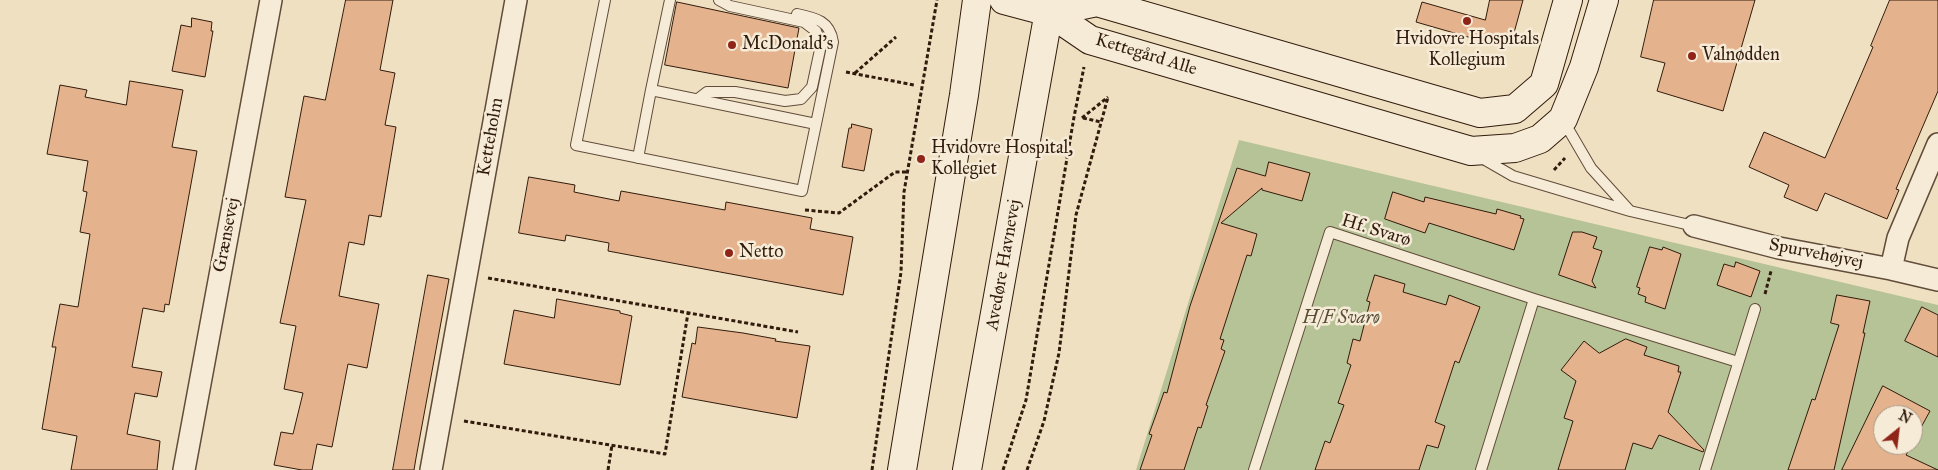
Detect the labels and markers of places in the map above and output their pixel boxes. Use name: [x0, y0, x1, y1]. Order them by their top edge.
marker: Hvidovre Hospitals Kollegium: [1461, 15, 1473, 27]
place label: Hvidovre Hospitals Kollegium: [1395, 29, 1539, 72]
place label: McDonald's: [742, 34, 833, 56]
marker: McDonald's: [726, 39, 738, 51]
place label: Valnødden: [1702, 45, 1780, 67]
marker: Valnødden: [1686, 50, 1698, 62]
place label: Hvidovre Hospital, Kollegiet: [931, 138, 1073, 180]
marker: Hvidovre Hospital, Kollegiet: [915, 153, 927, 165]
place label: Netto: [739, 242, 783, 264]
marker: Netto: [723, 247, 735, 259]

